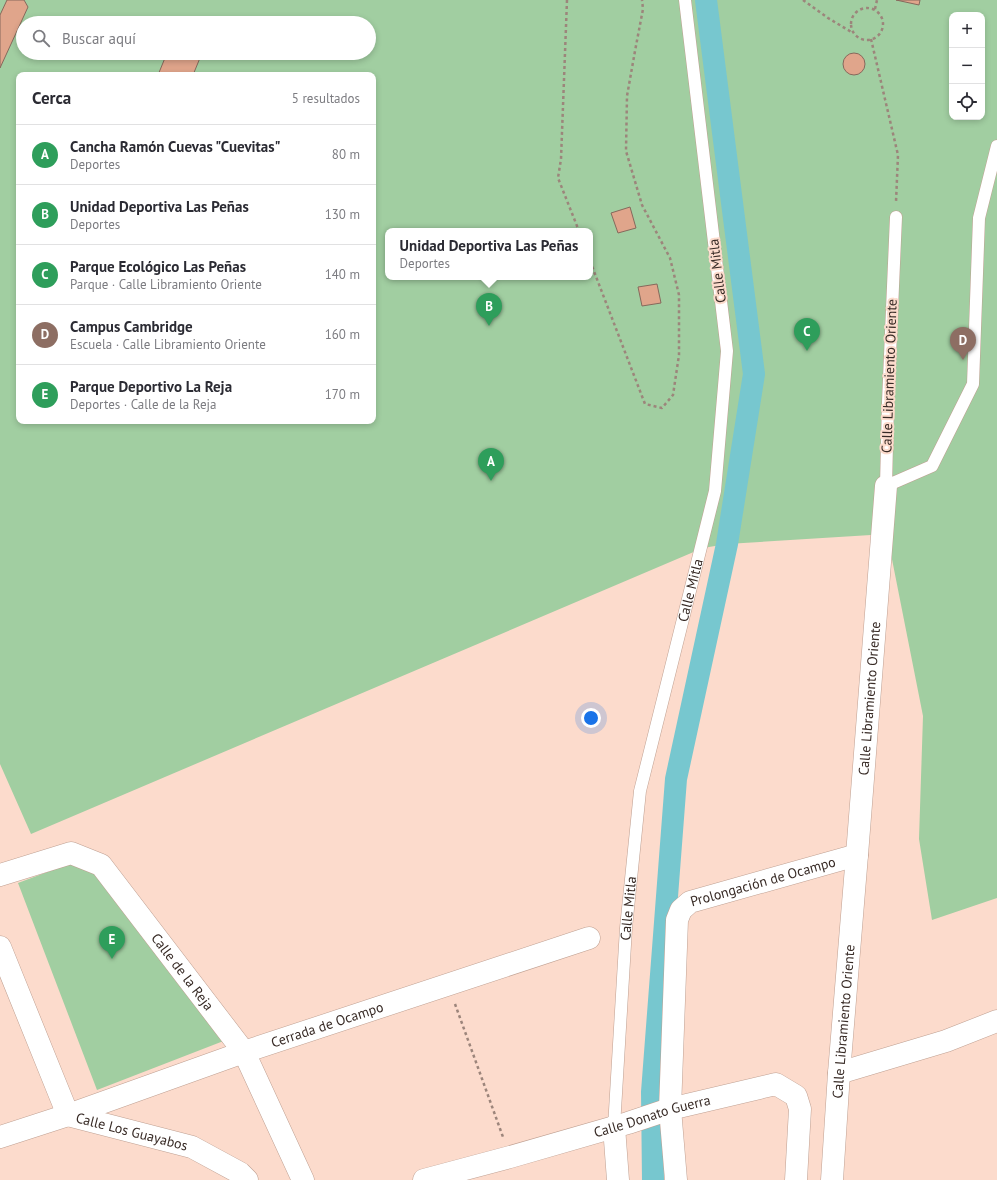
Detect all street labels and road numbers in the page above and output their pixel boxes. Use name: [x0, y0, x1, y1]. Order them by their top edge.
street label: Calle Mitla: [704, 238, 730, 304]
street label: Calle Libramiento Oriente: [877, 299, 901, 453]
street label: Calle Mitla: [674, 557, 707, 624]
street label: Calle Libramiento Oriente: [854, 621, 884, 776]
street label: Prolongación de Ocampo: [688, 852, 838, 910]
street label: Calle Mitla: [616, 875, 640, 941]
street label: Calle de la Reja: [147, 930, 218, 1014]
street label: Calle Libramiento Oriente: [828, 944, 859, 1099]
street label: Cerrada de Ocampo: [269, 998, 386, 1051]
street label: Calle Donato Guerra: [592, 1091, 712, 1141]
street label: Calle Los Guayabos: [74, 1108, 190, 1155]

